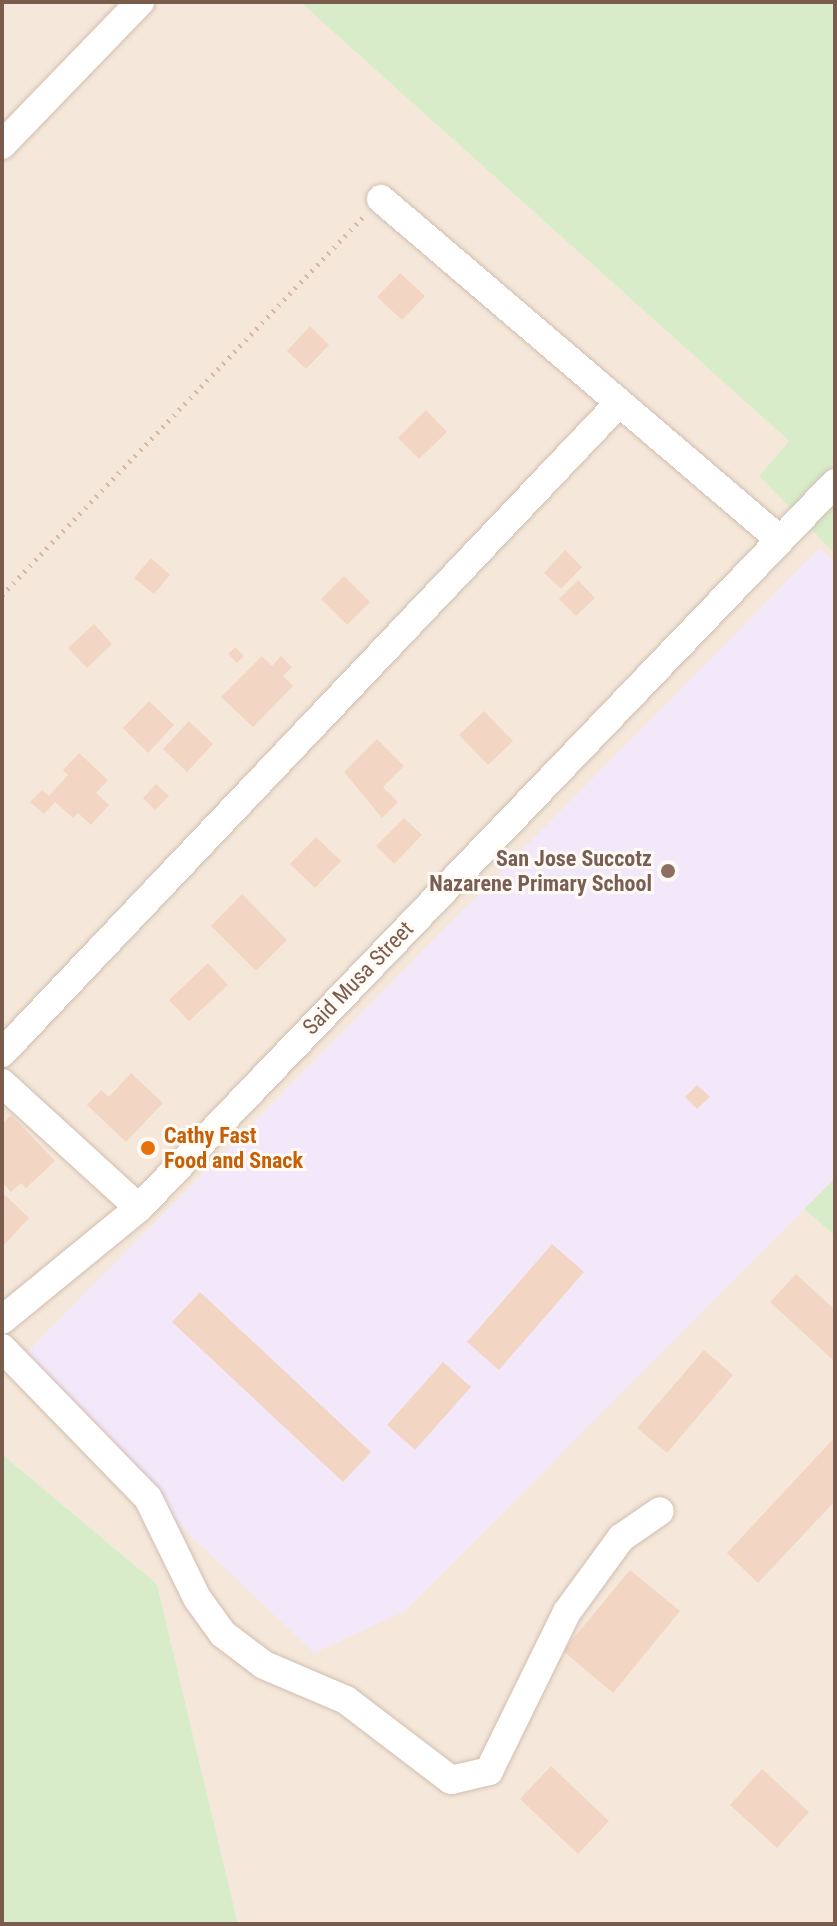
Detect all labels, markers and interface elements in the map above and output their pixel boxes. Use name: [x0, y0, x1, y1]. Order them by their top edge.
place label: San Jose Succotz Nazarene Primary School: [429, 845, 652, 896]
marker: San Jose Succotz Nazarene Primary School: [659, 862, 677, 880]
street label: Said Musa Street: [297, 916, 419, 1040]
place label: Cathy Fast Food and Snack: [164, 1122, 303, 1174]
marker: Cathy Fast Food and Snack: [139, 1139, 157, 1157]

